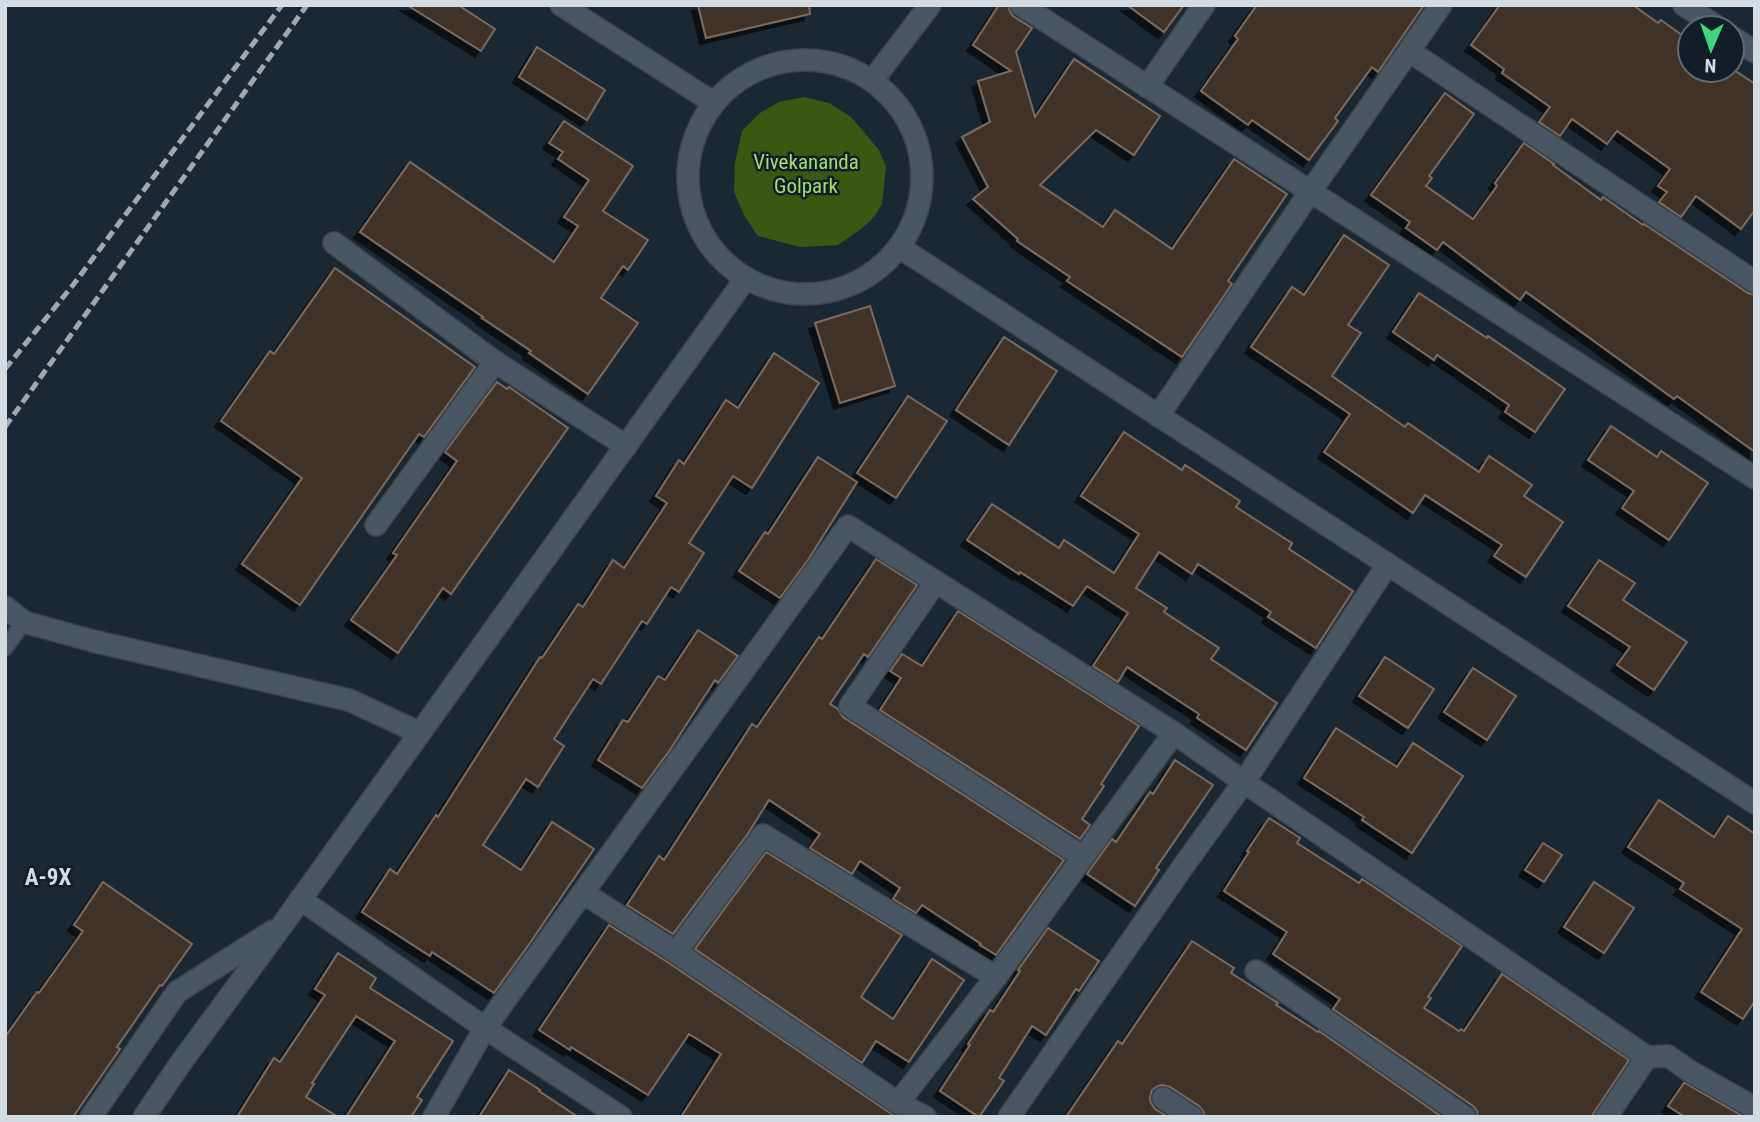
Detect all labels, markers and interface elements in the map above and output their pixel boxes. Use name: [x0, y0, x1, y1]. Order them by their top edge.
north arrow: [1676, 14, 1746, 84]
text: N: [1704, 54, 1717, 77]
park label: Vivekananda Golpark: [753, 150, 859, 198]
district label: A-9X: [25, 864, 71, 891]

